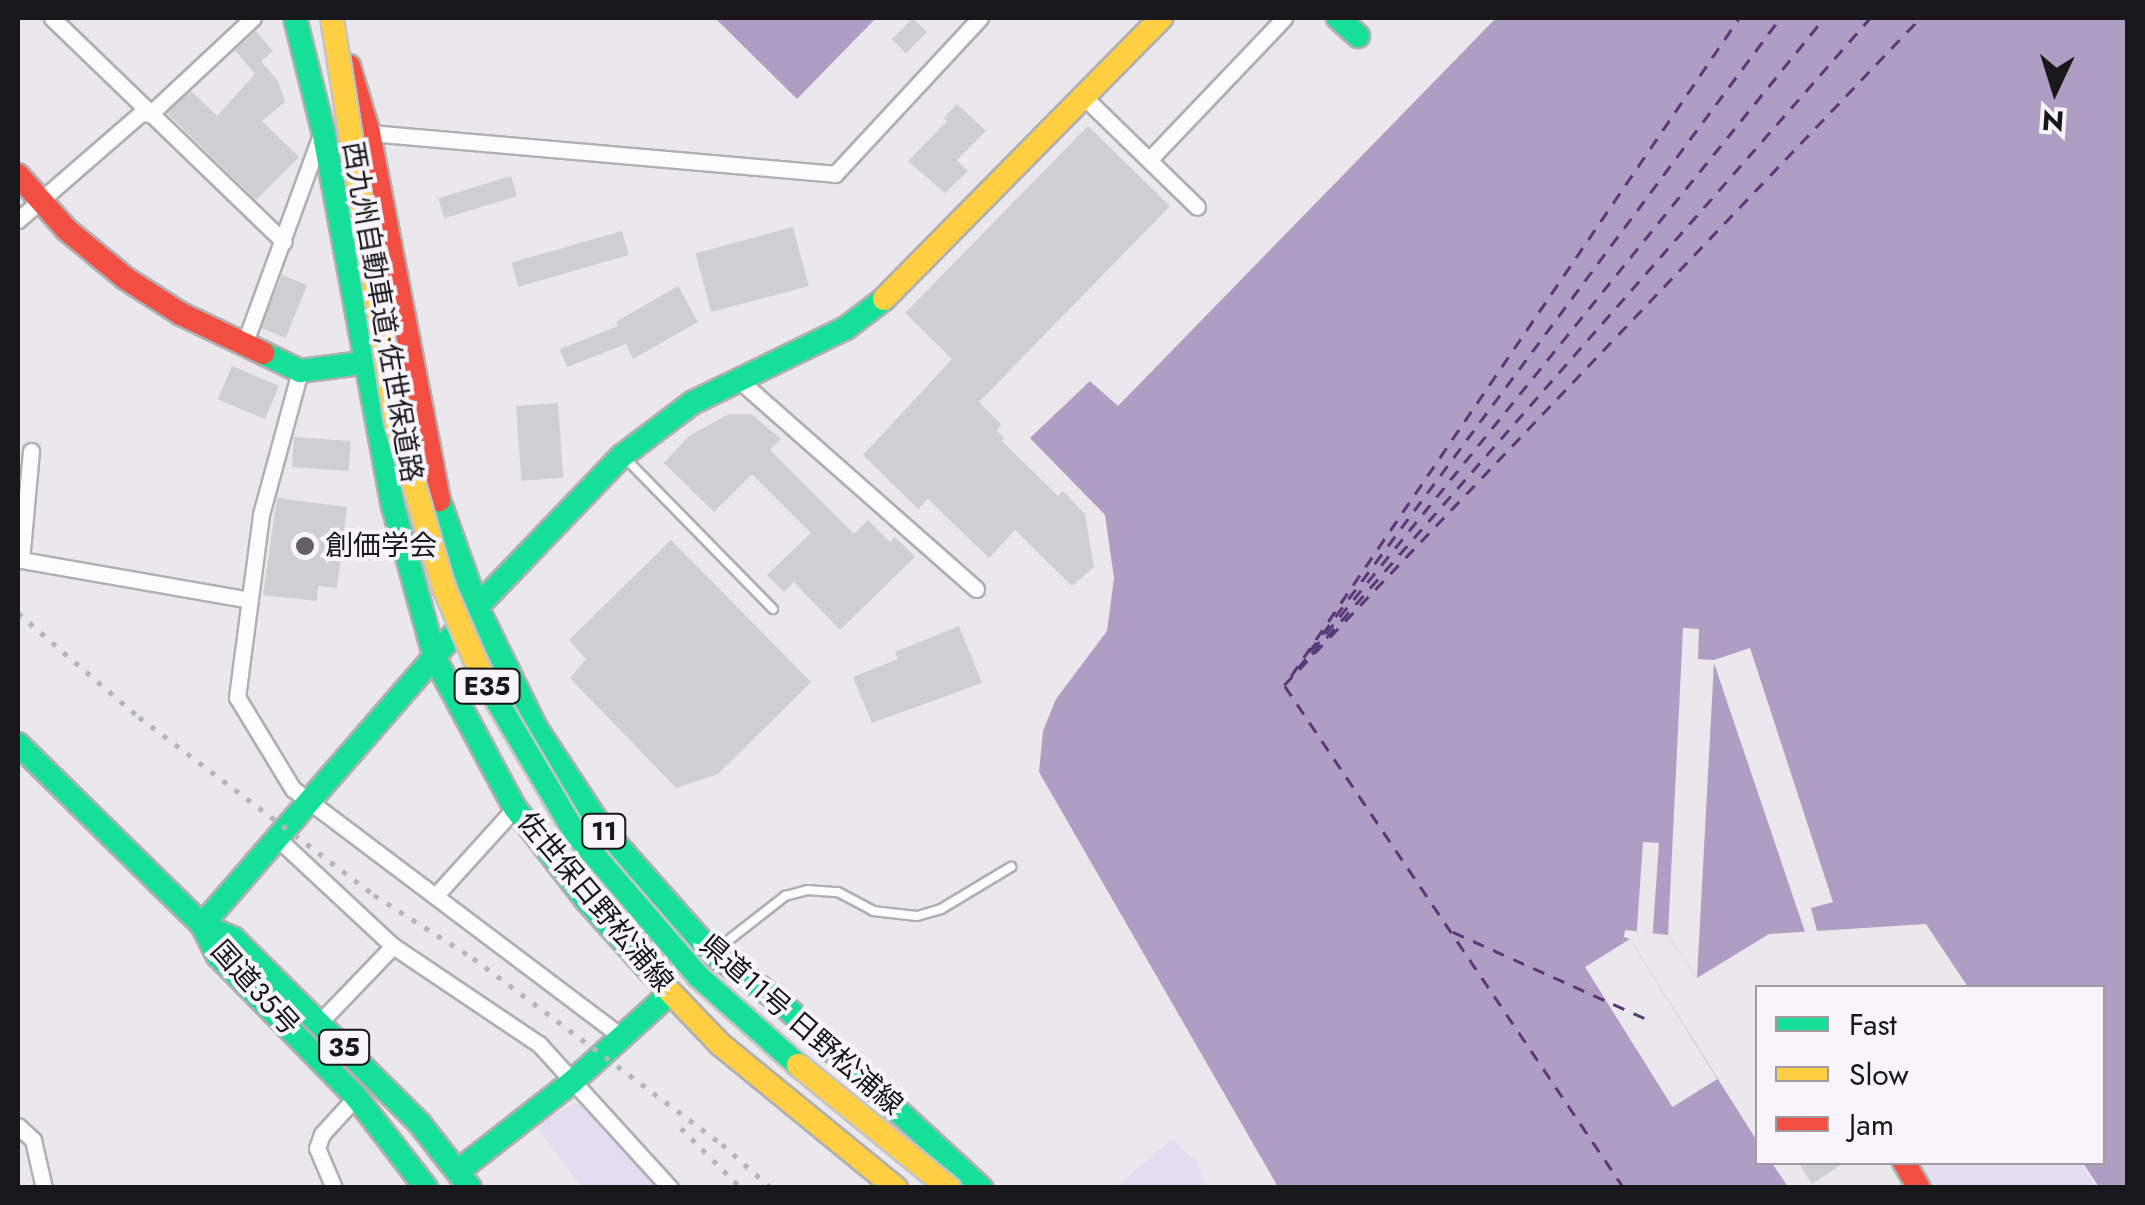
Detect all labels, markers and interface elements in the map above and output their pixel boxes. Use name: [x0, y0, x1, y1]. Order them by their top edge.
north arrow: [2005, 40, 2105, 140]
text: N: [2040, 99, 2065, 142]
street label: 西九州自動車道;佐世保道路: [335, 139, 429, 485]
place label: 創価学会: [325, 529, 437, 563]
marker: 創価学会: [294, 535, 316, 557]
road number: E35: [452, 666, 522, 706]
street label: 佐世保日野松浦線: [510, 805, 680, 999]
road number: 11: [579, 811, 629, 851]
street label: 県道11号 日野松浦線: [693, 928, 909, 1122]
street label: 国道35号: [204, 934, 306, 1042]
legend: [1755, 985, 2105, 1165]
text: Fast: [1849, 1003, 1897, 1046]
road number: 35: [316, 1027, 372, 1067]
text: Slow: [1849, 1053, 1909, 1096]
text: Jam: [1849, 1103, 1894, 1146]

